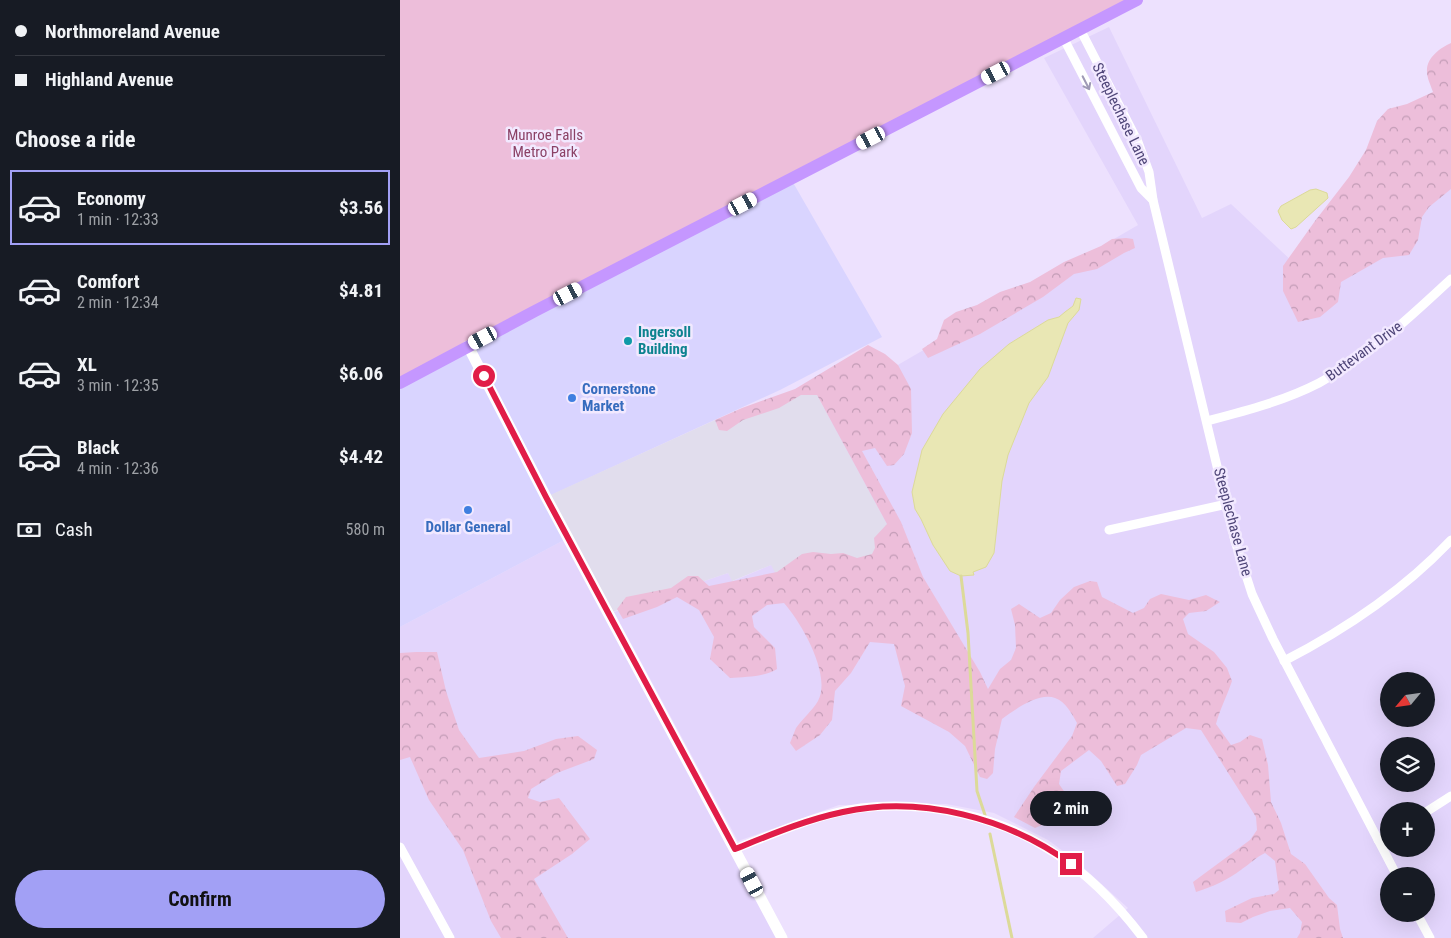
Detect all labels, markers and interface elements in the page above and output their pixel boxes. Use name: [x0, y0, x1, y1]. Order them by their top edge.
text: Northmoreland Avenue: [45, 20, 220, 43]
car: [979, 60, 1012, 86]
street label: Steeplechase Lane: [1088, 60, 1154, 168]
text: Highland Avenue: [45, 68, 173, 91]
one-way arrow: [1081, 75, 1091, 90]
car: [854, 125, 887, 151]
park label: Munroe Falls Metro Park: [507, 126, 583, 161]
text: Choose a ride: [15, 127, 136, 152]
icon: car: [17, 185, 62, 230]
text: Economy: [77, 187, 146, 210]
car: [726, 190, 759, 218]
text: $3.56: [339, 196, 383, 219]
text: 1 min · 12:33: [77, 210, 159, 229]
icon: car: [17, 268, 62, 313]
text: Comfort: [77, 270, 140, 293]
text: $4.81: [339, 279, 383, 302]
car: [551, 281, 584, 307]
text: 2 min · 12:34: [77, 293, 159, 312]
street label: Buttevant Drive: [1322, 317, 1406, 385]
place label: Ingersoll Building: [638, 323, 691, 358]
car: [466, 324, 499, 352]
marker: Ingersoll Building: [622, 335, 634, 347]
icon: car: [17, 351, 62, 396]
text: XL: [77, 353, 97, 376]
text: $6.06: [339, 362, 383, 385]
route start: [473, 365, 495, 387]
text: 3 min · 12:35: [77, 376, 159, 395]
place label: Cornerstone Market: [582, 380, 656, 415]
marker: Cornerstone Market: [566, 392, 578, 404]
icon: car: [17, 434, 62, 479]
text: Black: [77, 436, 119, 459]
text: $4.42: [339, 445, 383, 468]
text: 4 min · 12:36: [77, 459, 159, 478]
street label: Steeplechase Lane: [1210, 466, 1256, 578]
marker: Dollar General: [462, 504, 474, 516]
icon: cash: [15, 516, 43, 544]
text: Cash: [55, 518, 93, 541]
place label: Dollar General: [425, 518, 511, 536]
text: 580 m: [346, 520, 385, 539]
north arrow: [1380, 672, 1435, 728]
map controls: [1380, 672, 1435, 922]
button: layers: [1380, 737, 1435, 792]
callout: 2 min: [1030, 792, 1112, 826]
text: 2 min: [1053, 799, 1089, 818]
button: +: [1380, 802, 1435, 857]
route end: [1060, 853, 1082, 875]
car: [738, 865, 765, 899]
button: −: [1380, 867, 1435, 922]
button: Confirm: [15, 870, 385, 928]

